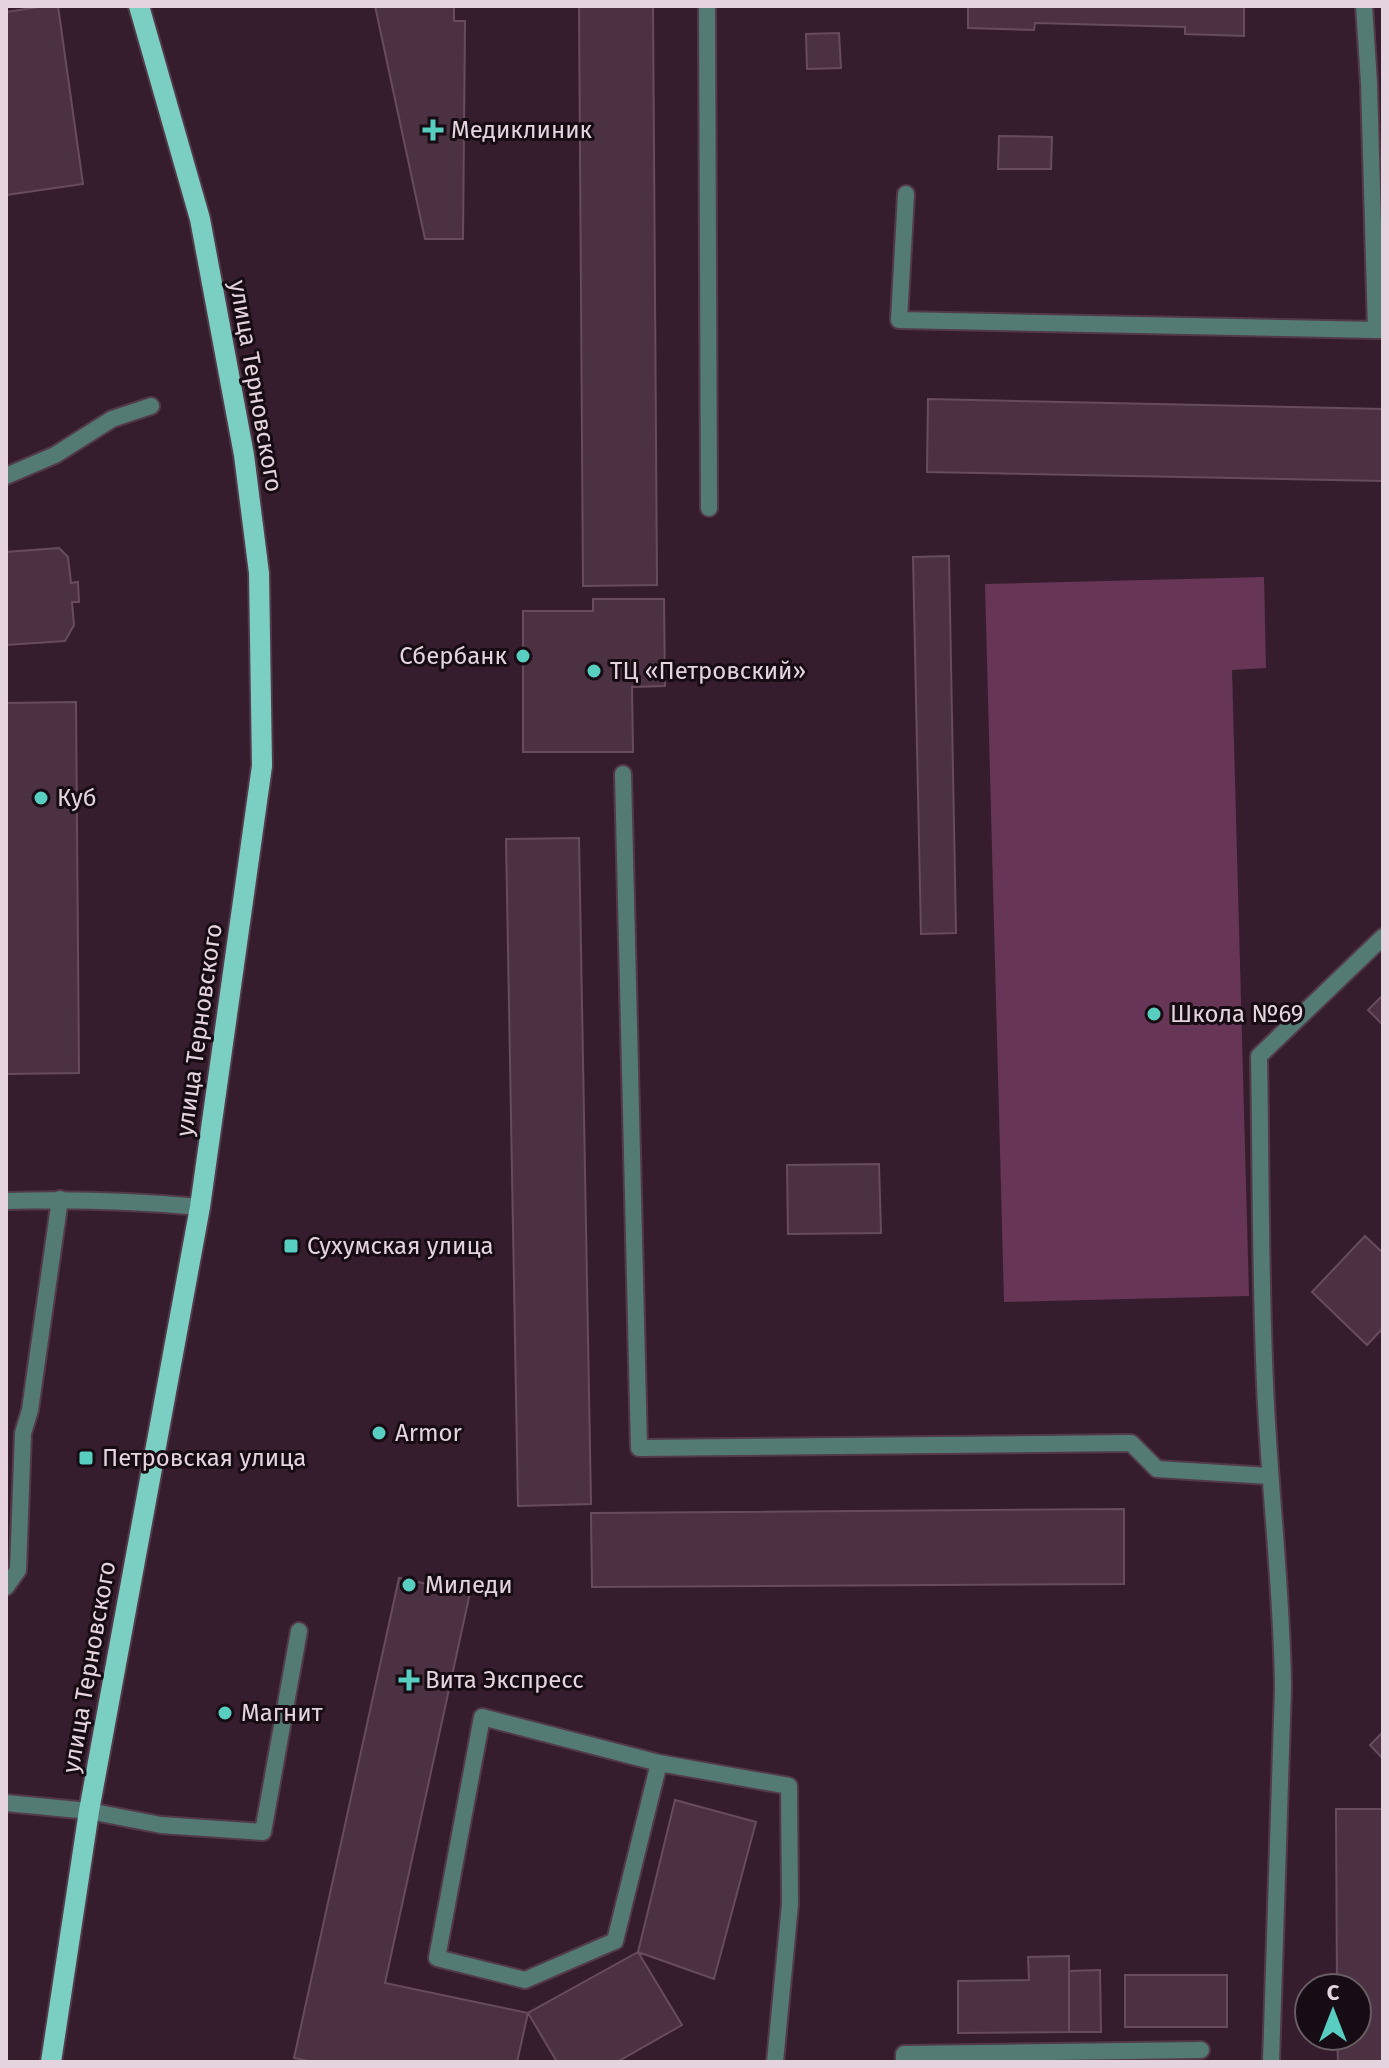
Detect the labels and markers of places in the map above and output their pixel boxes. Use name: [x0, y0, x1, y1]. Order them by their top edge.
place label: Медиклиник: [451, 116, 593, 144]
marker: Медиклиник: [422, 119, 444, 141]
place label: Сбербанк: [399, 642, 508, 670]
marker: Сбербанк: [514, 647, 532, 665]
place label: ТЦ «Петровский»: [610, 657, 806, 685]
marker: ТЦ «Петровский»: [585, 662, 603, 680]
place label: Куб: [57, 784, 97, 812]
marker: Куб: [32, 789, 50, 807]
place label: Школа №69: [1170, 1000, 1303, 1028]
marker: Школа №69: [1145, 1005, 1163, 1023]
place label: Сухумская улица: [307, 1232, 494, 1260]
marker: Сухумская улица: [282, 1237, 300, 1255]
place label: Armor: [395, 1419, 463, 1447]
marker: Armor: [370, 1424, 388, 1442]
place label: Петровская улица: [102, 1444, 306, 1472]
marker: Петровская улица: [77, 1449, 95, 1467]
place label: Миледи: [425, 1571, 513, 1599]
marker: Миледи: [400, 1576, 418, 1594]
place label: Вита Экспресс: [425, 1666, 584, 1694]
marker: Вита Экспресс: [400, 1671, 418, 1689]
place label: Магнит: [241, 1699, 323, 1727]
marker: Магнит: [216, 1704, 234, 1722]

